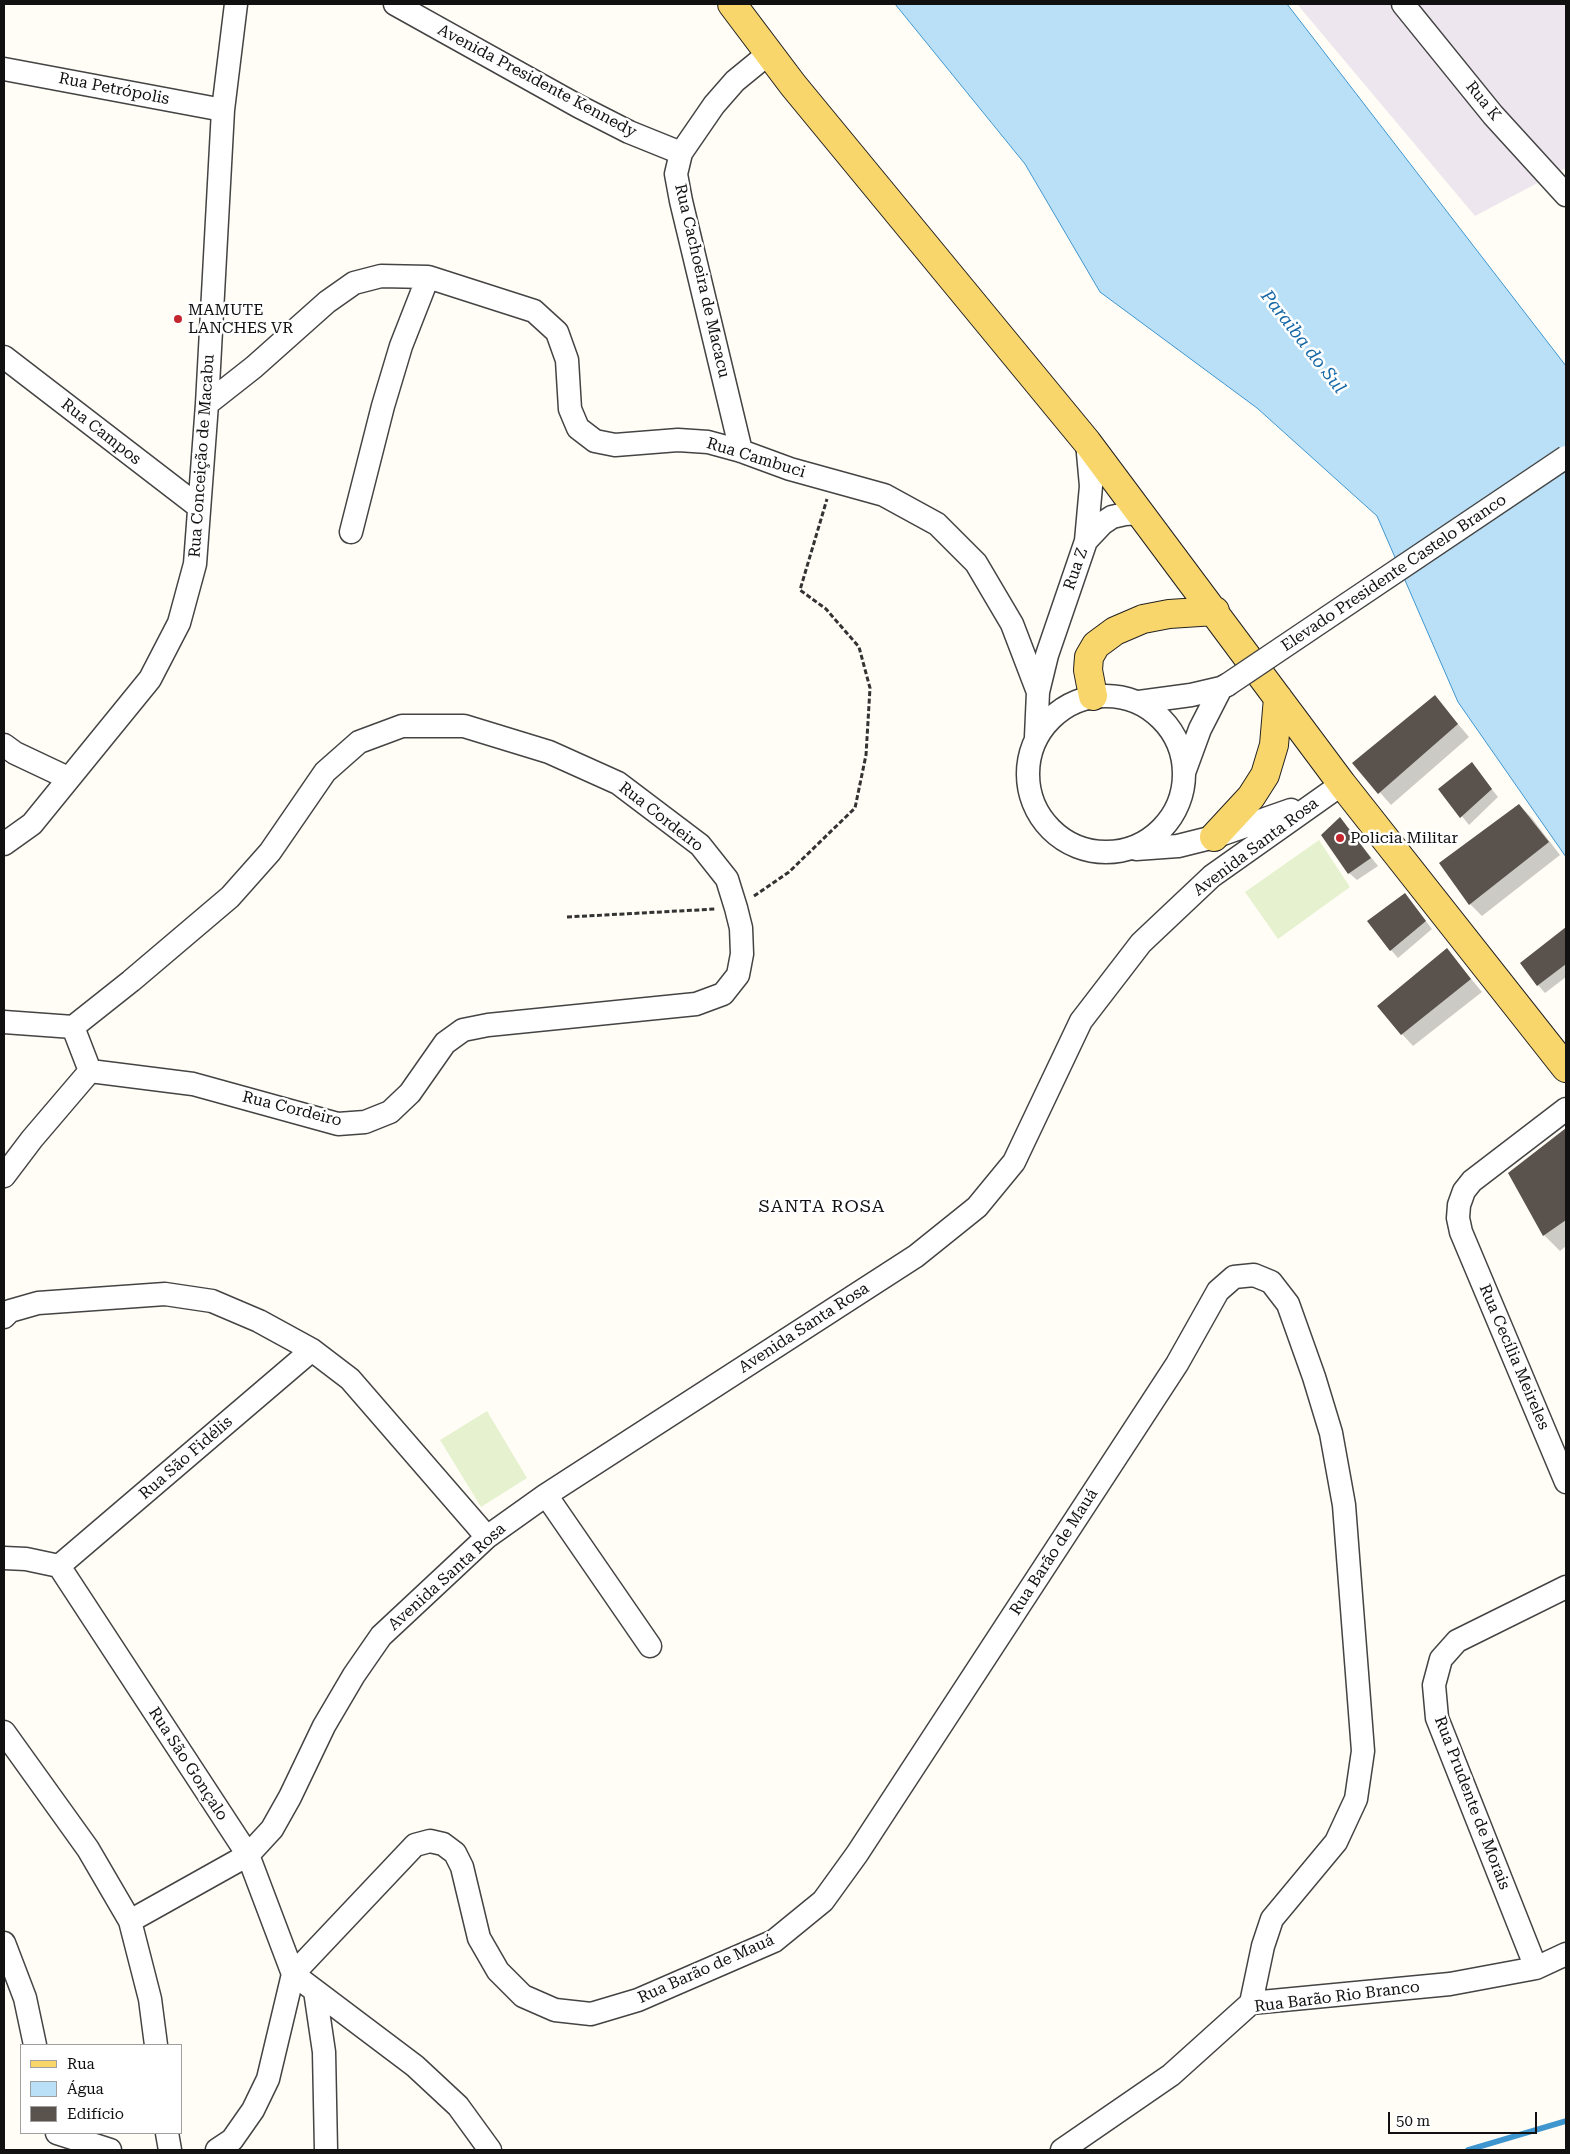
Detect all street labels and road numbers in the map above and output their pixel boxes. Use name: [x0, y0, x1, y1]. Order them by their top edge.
street label: Avenida Presidente Kennedy: [434, 20, 640, 142]
street label: Rua Petrópolis: [57, 69, 171, 109]
street label: Rua K: [1461, 77, 1505, 125]
street label: Rua Cachoeira de Macacu: [670, 182, 734, 380]
street label: Rua Conceição de Macabu: [185, 354, 219, 558]
street label: Rua Campos: [57, 395, 145, 469]
street label: Rua Cambuci: [704, 434, 808, 482]
street label: Elevado Presidente Castelo Branco: [1278, 490, 1510, 656]
street label: Rua Z: [1060, 545, 1092, 593]
street label: Rua Cordeiro: [615, 778, 707, 856]
street label: Avenida Santa Rosa: [1190, 794, 1322, 900]
street label: Rua Cordeiro: [240, 1087, 344, 1131]
street label: Avenida Santa Rosa: [735, 1279, 873, 1377]
street label: Rua Cecília Meireles: [1475, 1281, 1553, 1433]
street label: Rua São Fidélis: [135, 1412, 237, 1504]
street label: Rua Barão de Mauá: [1006, 1485, 1102, 1619]
street label: Avenida Santa Rosa: [384, 1519, 510, 1635]
street label: Rua São Gonçalo: [144, 1704, 232, 1824]
street label: Rua Prudente de Morais: [1430, 1714, 1514, 1892]
street label: Rua Barão de Mauá: [635, 1930, 777, 2008]
street label: Rua Barão Rio Branco: [1253, 1977, 1421, 2017]

